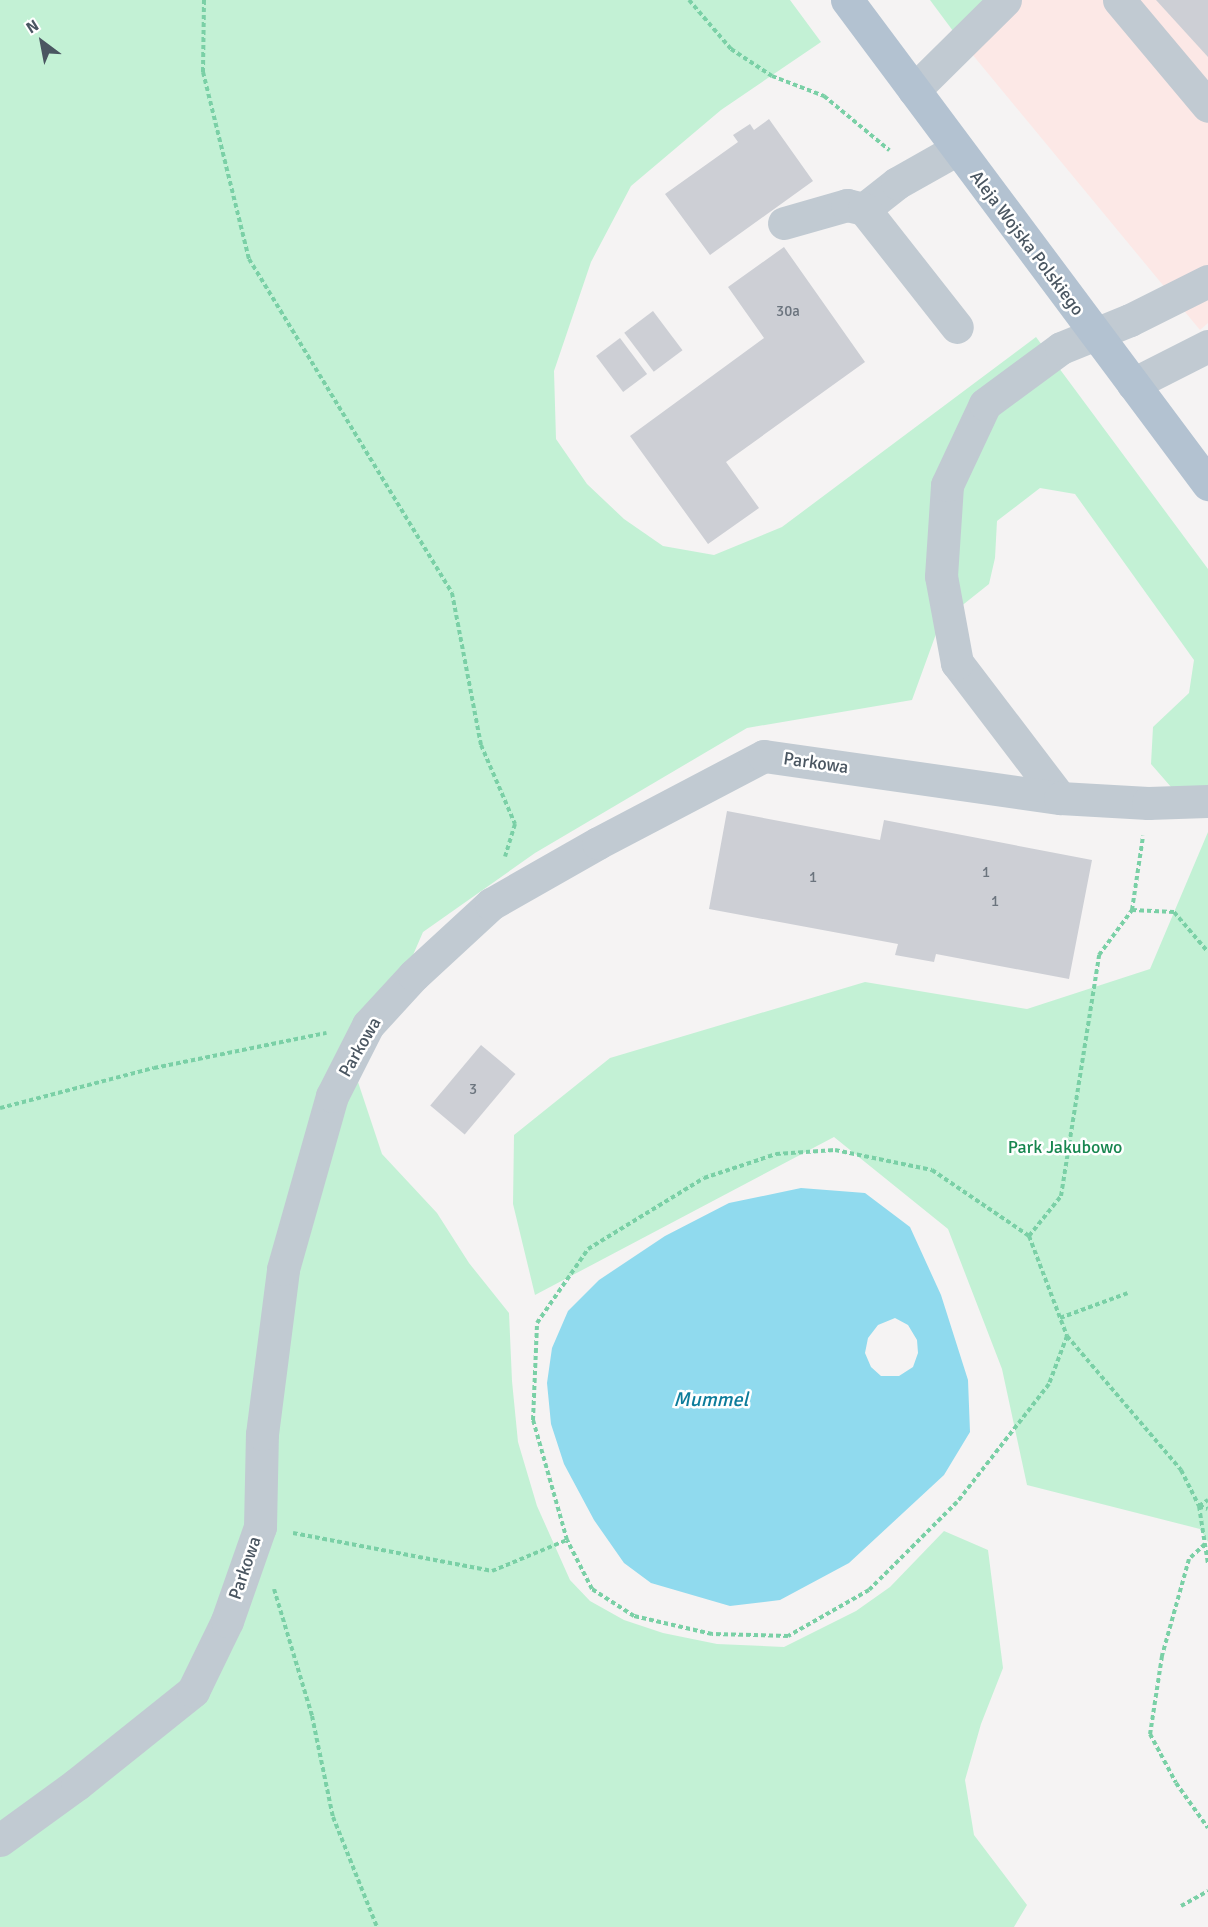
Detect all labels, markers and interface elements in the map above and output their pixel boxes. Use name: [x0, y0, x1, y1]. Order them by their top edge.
north arrow: [12, 12, 72, 72]
text: N: [22, 15, 42, 38]
street label: Aleja Wojska Polskiego: [965, 166, 1089, 320]
house number: 30a: [776, 303, 800, 321]
street label: Parkowa: [782, 748, 850, 778]
house number: 1: [982, 864, 990, 882]
house number: 1: [809, 869, 817, 887]
house number: 1: [991, 893, 999, 911]
street label: Parkowa: [334, 1013, 386, 1081]
house number: 3: [469, 1081, 477, 1099]
park label: Park Jakubowo: [1008, 1136, 1122, 1158]
water label: Mummel: [674, 1387, 748, 1411]
street label: Parkowa: [224, 1534, 266, 1602]

